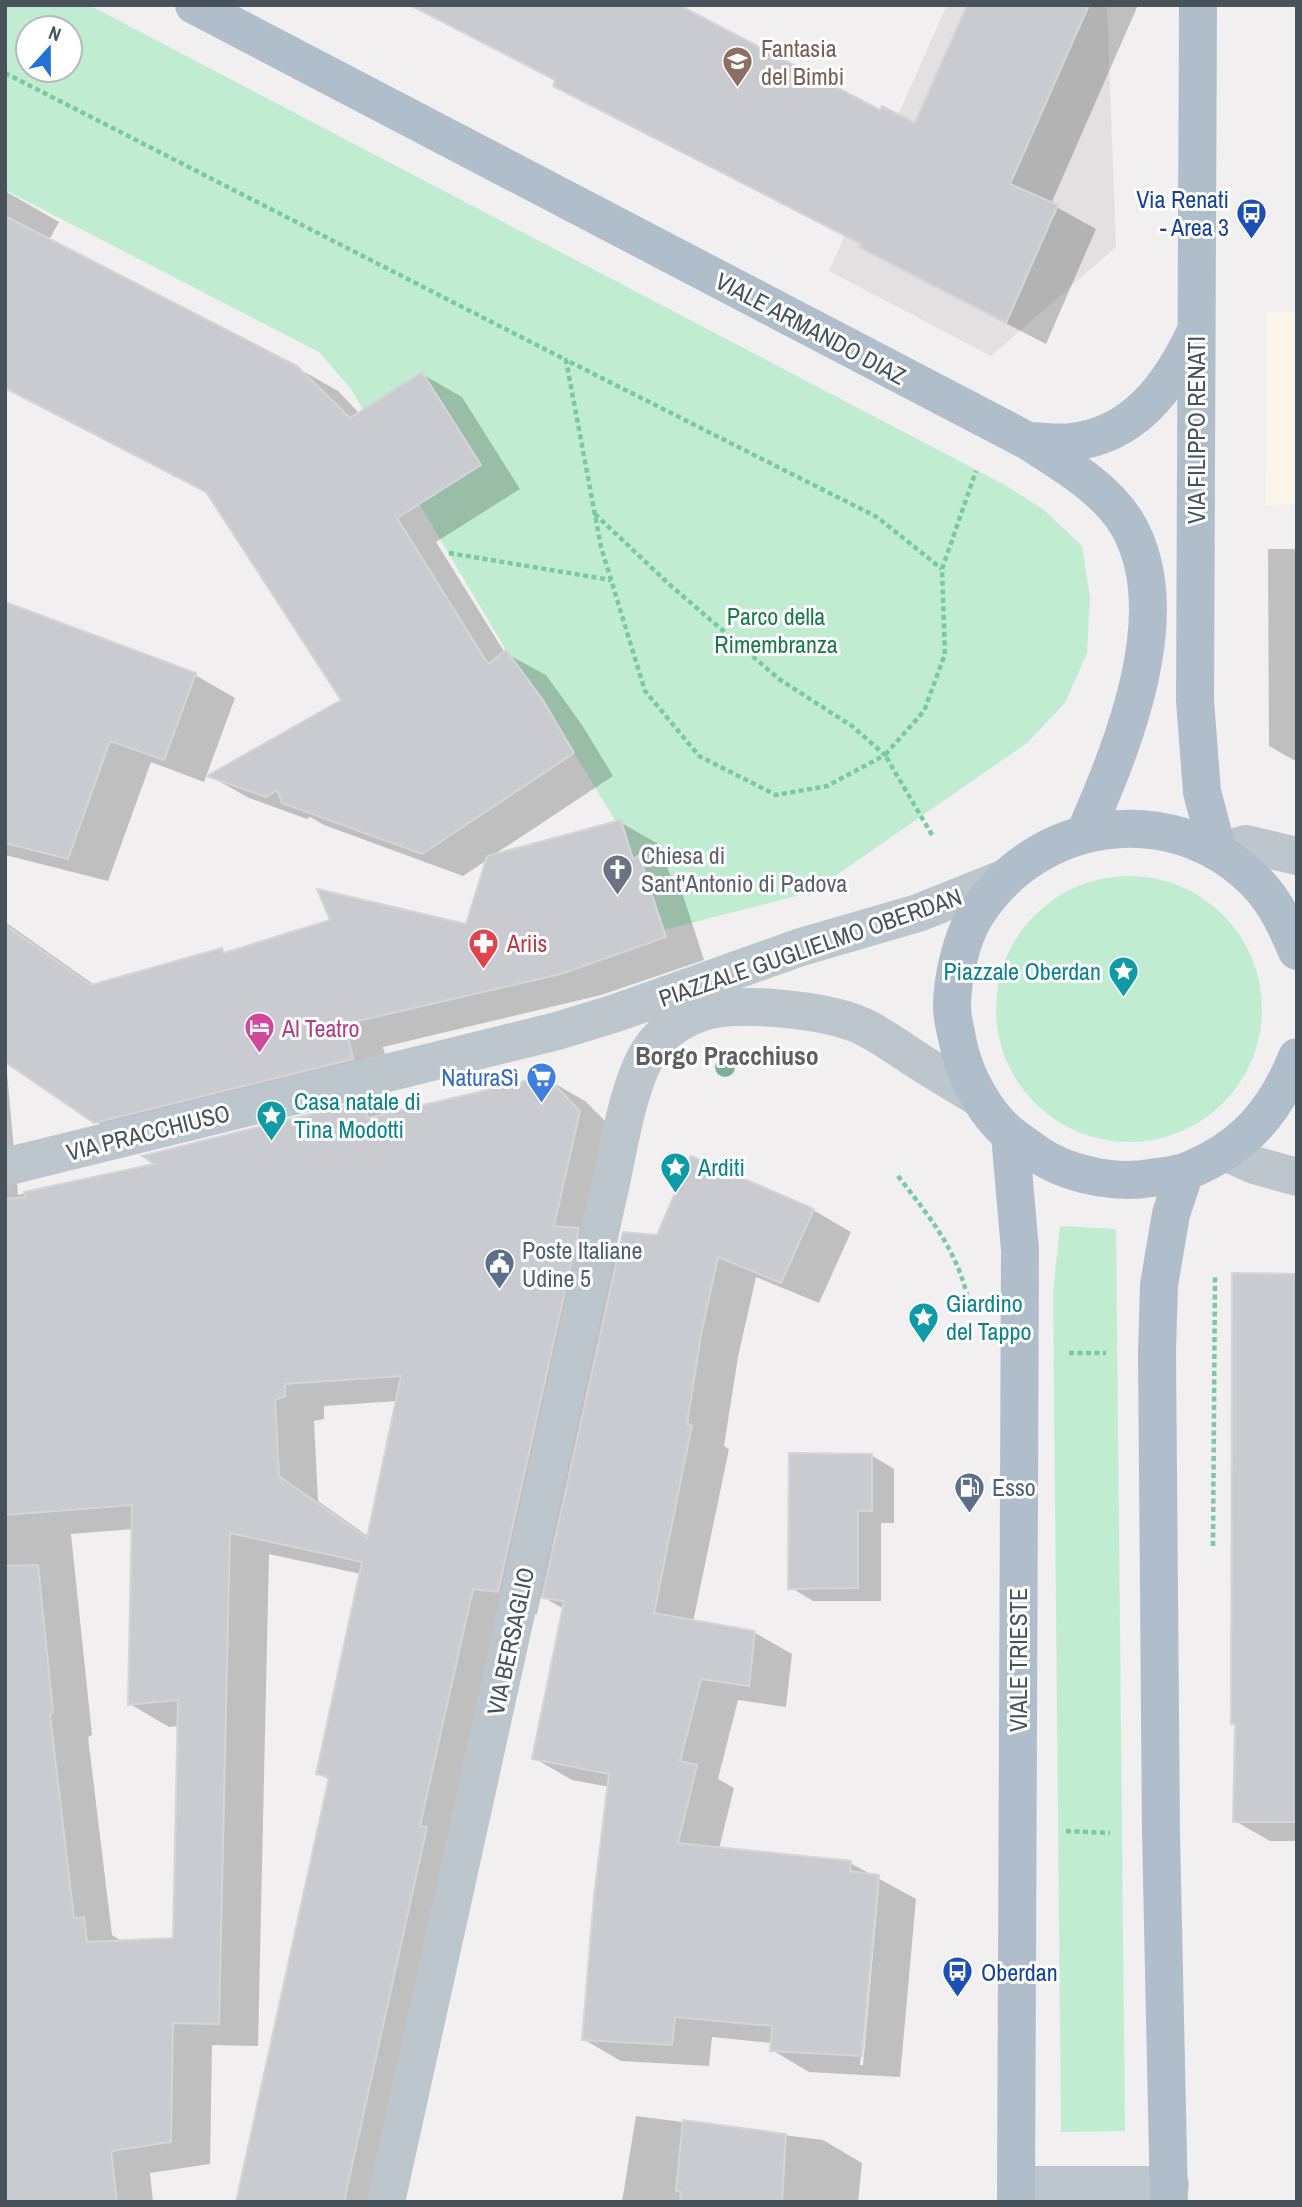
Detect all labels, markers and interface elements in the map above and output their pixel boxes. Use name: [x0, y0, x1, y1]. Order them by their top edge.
north arrow: [14, 14, 84, 84]
text: N: [45, 19, 65, 47]
place label: Fantasia del Bimbi: [761, 32, 844, 92]
school or university icon: Fantasia del Bimbi: [721, 45, 755, 89]
place label: Via Renati - Area 3: [1136, 183, 1229, 243]
bus stop icon: Via Renati - Area 3: [1235, 196, 1269, 240]
street label: VIALE ARMANDO DIAZ: [710, 264, 912, 392]
street label: VIA FILIPPO RENATI: [1180, 336, 1212, 524]
park label: Parco della Rimembranza: [714, 600, 838, 660]
place label: Chiesa di Sant'Antonio di Padova: [641, 839, 847, 899]
church icon: Chiesa di Sant'Antonio di Padova: [601, 852, 635, 896]
street label: PIAZZALE GUGLIELMO OBERDAN: [654, 880, 966, 1014]
pharmacy icon: Ariis: [467, 926, 501, 970]
place label: Ariis: [506, 927, 547, 959]
place icon: Piazzale Oberdan: [1107, 954, 1141, 998]
place label: Piazzale Oberdan: [943, 955, 1101, 987]
hotel icon: Al Teatro: [242, 1011, 276, 1055]
place label: Al Teatro: [281, 1012, 359, 1044]
district label: Borgo Pracchiuso: [635, 1038, 819, 1073]
supermarket icon: NaturaSì: [525, 1060, 559, 1104]
place label: NaturaSì: [441, 1061, 519, 1093]
place label: Casa natale di Tina Modotti: [294, 1085, 421, 1145]
street label: VIA PRACCHIUSO: [63, 1096, 233, 1168]
place icon: Casa natale di Tina Modotti: [254, 1098, 288, 1142]
place icon: Arditi: [658, 1150, 692, 1194]
place label: Arditi: [697, 1151, 745, 1183]
place label: Poste Italiane Udine 5: [522, 1234, 642, 1294]
public building icon: Poste Italiane Udine 5: [482, 1247, 516, 1291]
place label: Giardino del Tappo: [946, 1287, 1031, 1347]
place icon: Giardino del Tappo: [906, 1300, 940, 1344]
fuel station icon: Esso: [952, 1470, 986, 1514]
place label: Esso: [992, 1471, 1036, 1503]
street label: VIA BERSAGLIO: [479, 1564, 541, 1718]
street label: VIALE TRIESTE: [1002, 1588, 1034, 1732]
bus stop icon: Oberdan: [941, 1955, 975, 1999]
place label: Oberdan: [981, 1956, 1058, 1988]

